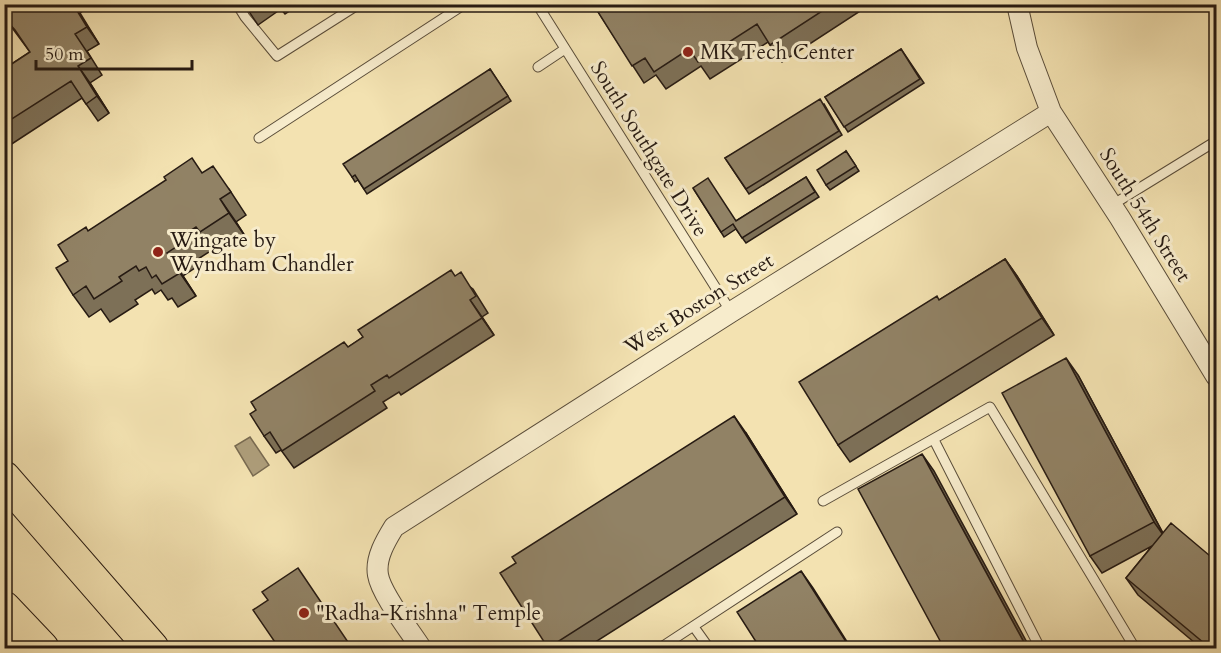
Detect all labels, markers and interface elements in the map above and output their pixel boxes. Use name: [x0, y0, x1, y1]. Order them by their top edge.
scale bar: [36, 33, 192, 71]
place label: MK Tech Center: [700, 38, 854, 67]
text: 50 m: [45, 42, 84, 67]
marker: MK Tech Center: [681, 45, 695, 59]
street label: South Southgate Drive: [583, 56, 715, 242]
street label: South 54th Street: [1092, 142, 1198, 288]
place label: Wingate by Wyndham Chandler: [169, 226, 354, 279]
marker: Wingate by Wyndham Chandler: [151, 245, 165, 259]
street label: West Boston Street: [618, 246, 779, 362]
place label: "Radha-Krishna" Temple: [316, 599, 541, 628]
marker: "Radha-Krishna" Temple: [297, 606, 311, 620]

